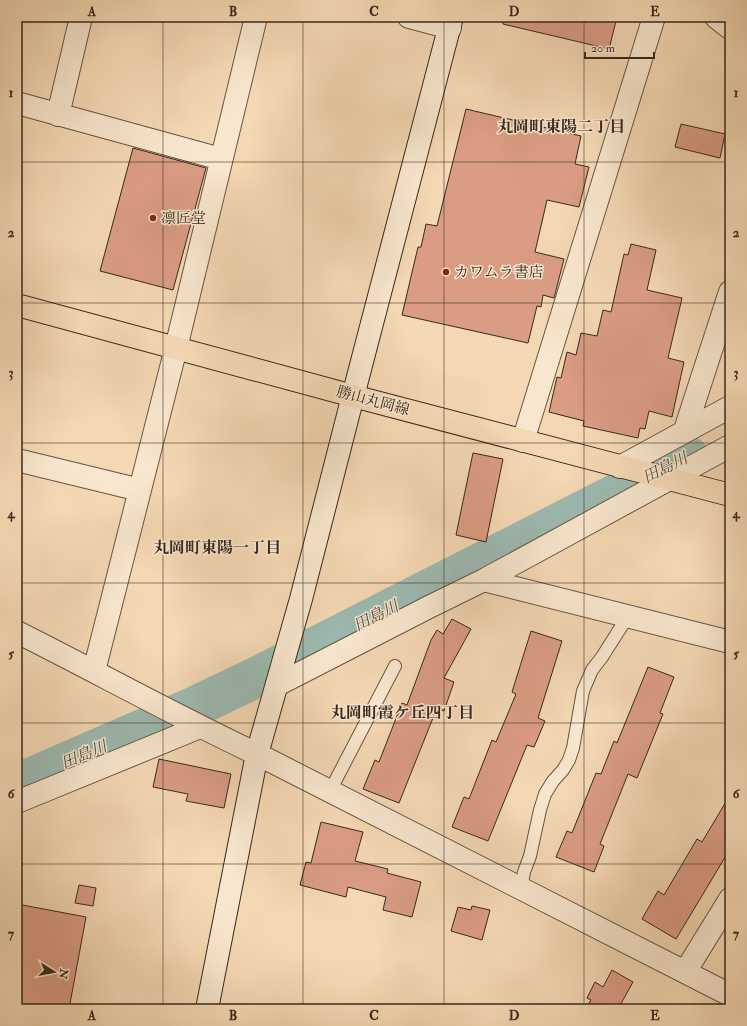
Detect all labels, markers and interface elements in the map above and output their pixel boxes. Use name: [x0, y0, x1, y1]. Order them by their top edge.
text: A: [87, 4, 97, 20]
text: B: [229, 4, 237, 20]
text: C: [369, 4, 379, 20]
text: D: [509, 4, 520, 20]
text: E: [650, 4, 660, 20]
scale bar: [585, 34, 654, 60]
text: 20 m: [591, 41, 616, 56]
text: 1: [9, 85, 14, 101]
text: 1: [734, 85, 739, 101]
district label: 丸岡町東陽二丁目: [497, 117, 625, 137]
place label: 凛匠堂: [161, 209, 206, 228]
marker: 凛匠堂: [148, 213, 158, 223]
text: 2: [8, 225, 15, 241]
text: 2: [733, 225, 740, 241]
place label: カワムラ書店: [454, 263, 544, 282]
marker: カワムラ書店: [441, 267, 451, 277]
text: 3: [9, 365, 14, 381]
text: 3: [734, 365, 739, 381]
street label: 勝山丸岡線: [334, 382, 412, 420]
water label: 田島川: [639, 447, 693, 488]
text: 4: [6, 506, 15, 522]
text: 4: [731, 506, 740, 522]
district label: 丸岡町東陽一丁目: [153, 538, 281, 558]
water label: 田島川: [350, 595, 404, 636]
text: 5: [8, 646, 14, 662]
text: 5: [733, 646, 739, 662]
district label: 丸岡町霞ケ丘四丁目: [330, 703, 474, 723]
water label: 田島川: [58, 736, 112, 774]
text: 6: [8, 786, 16, 802]
text: 6: [733, 786, 741, 802]
text: 7: [8, 926, 15, 942]
text: 7: [733, 926, 740, 942]
north arrow: [34, 952, 74, 992]
text: N: [56, 967, 71, 981]
text: A: [87, 1008, 97, 1024]
text: B: [229, 1008, 237, 1024]
text: C: [369, 1008, 379, 1024]
text: D: [509, 1008, 520, 1024]
text: E: [650, 1008, 660, 1024]

